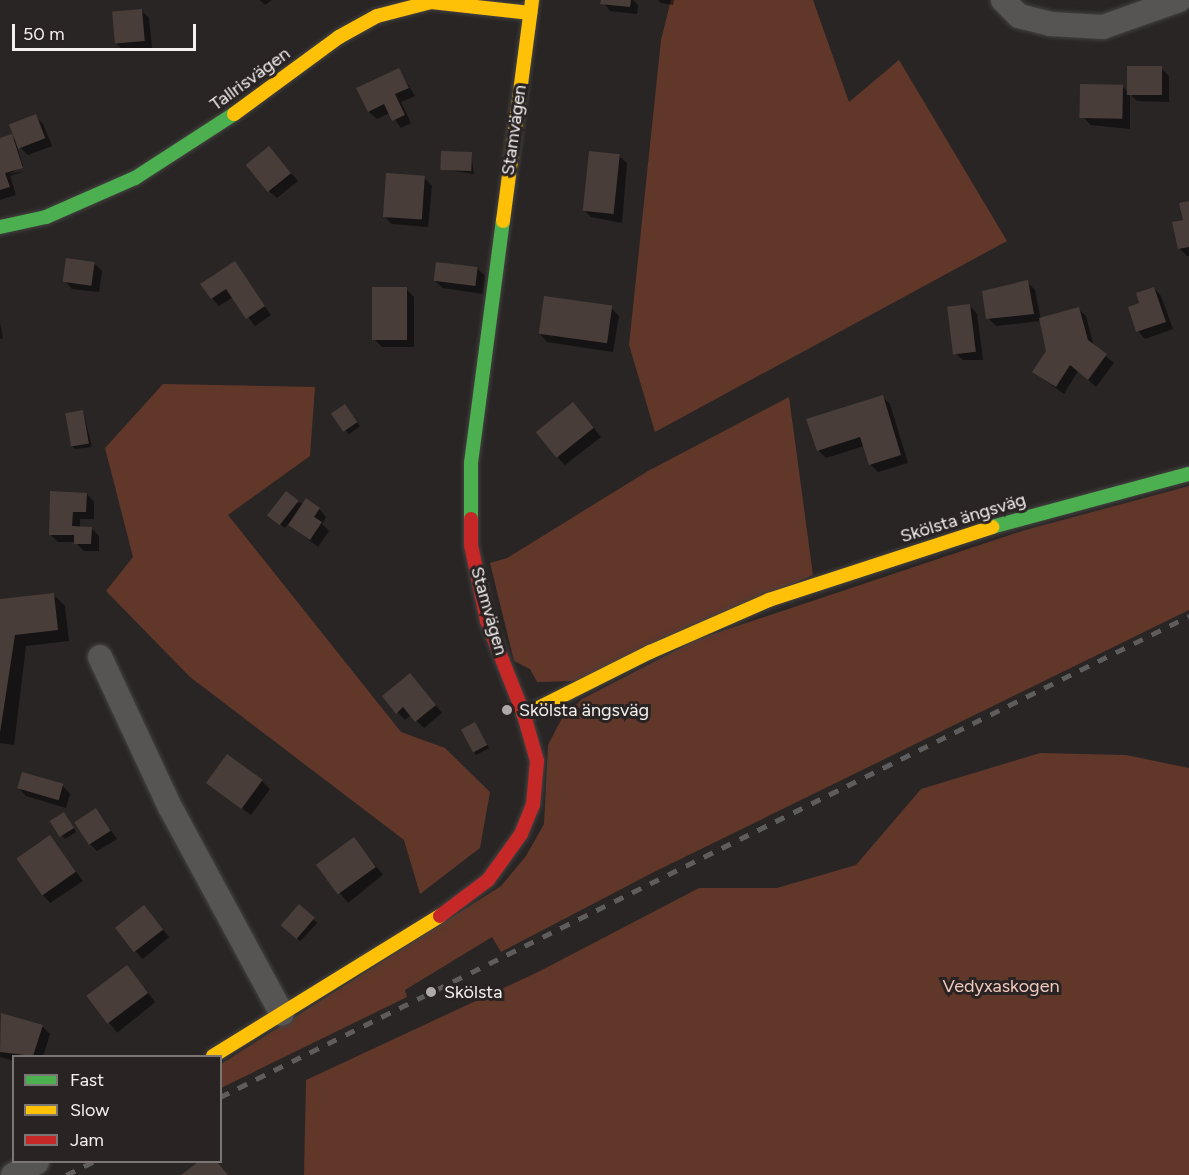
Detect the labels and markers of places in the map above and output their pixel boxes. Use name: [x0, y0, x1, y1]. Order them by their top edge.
place label: Skölsta ängsväg: [519, 699, 649, 721]
marker: Skölsta ängsväg: [500, 703, 514, 717]
place label: Skölsta: [444, 981, 502, 1003]
marker: Skölsta: [422, 983, 440, 1001]

